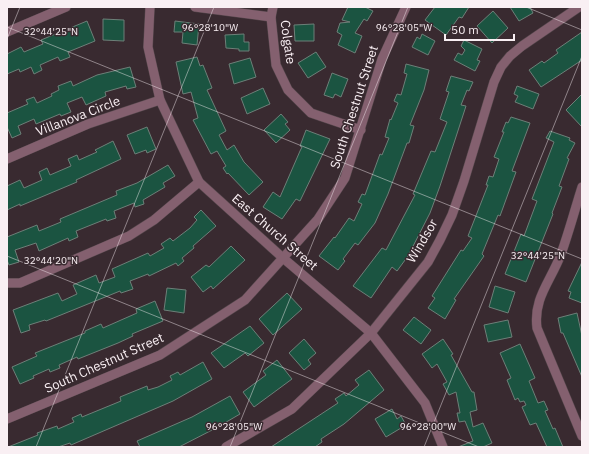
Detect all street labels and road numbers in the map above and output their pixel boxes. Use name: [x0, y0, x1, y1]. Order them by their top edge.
street label: Colgate: [276, 19, 300, 65]
street label: South Chestnut Street: [326, 43, 382, 171]
street label: Villanova Circle: [33, 92, 123, 140]
street label: East Church Street: [228, 190, 322, 274]
street label: Windsor: [403, 216, 442, 266]
street label: South Chestnut Street: [42, 329, 166, 397]

